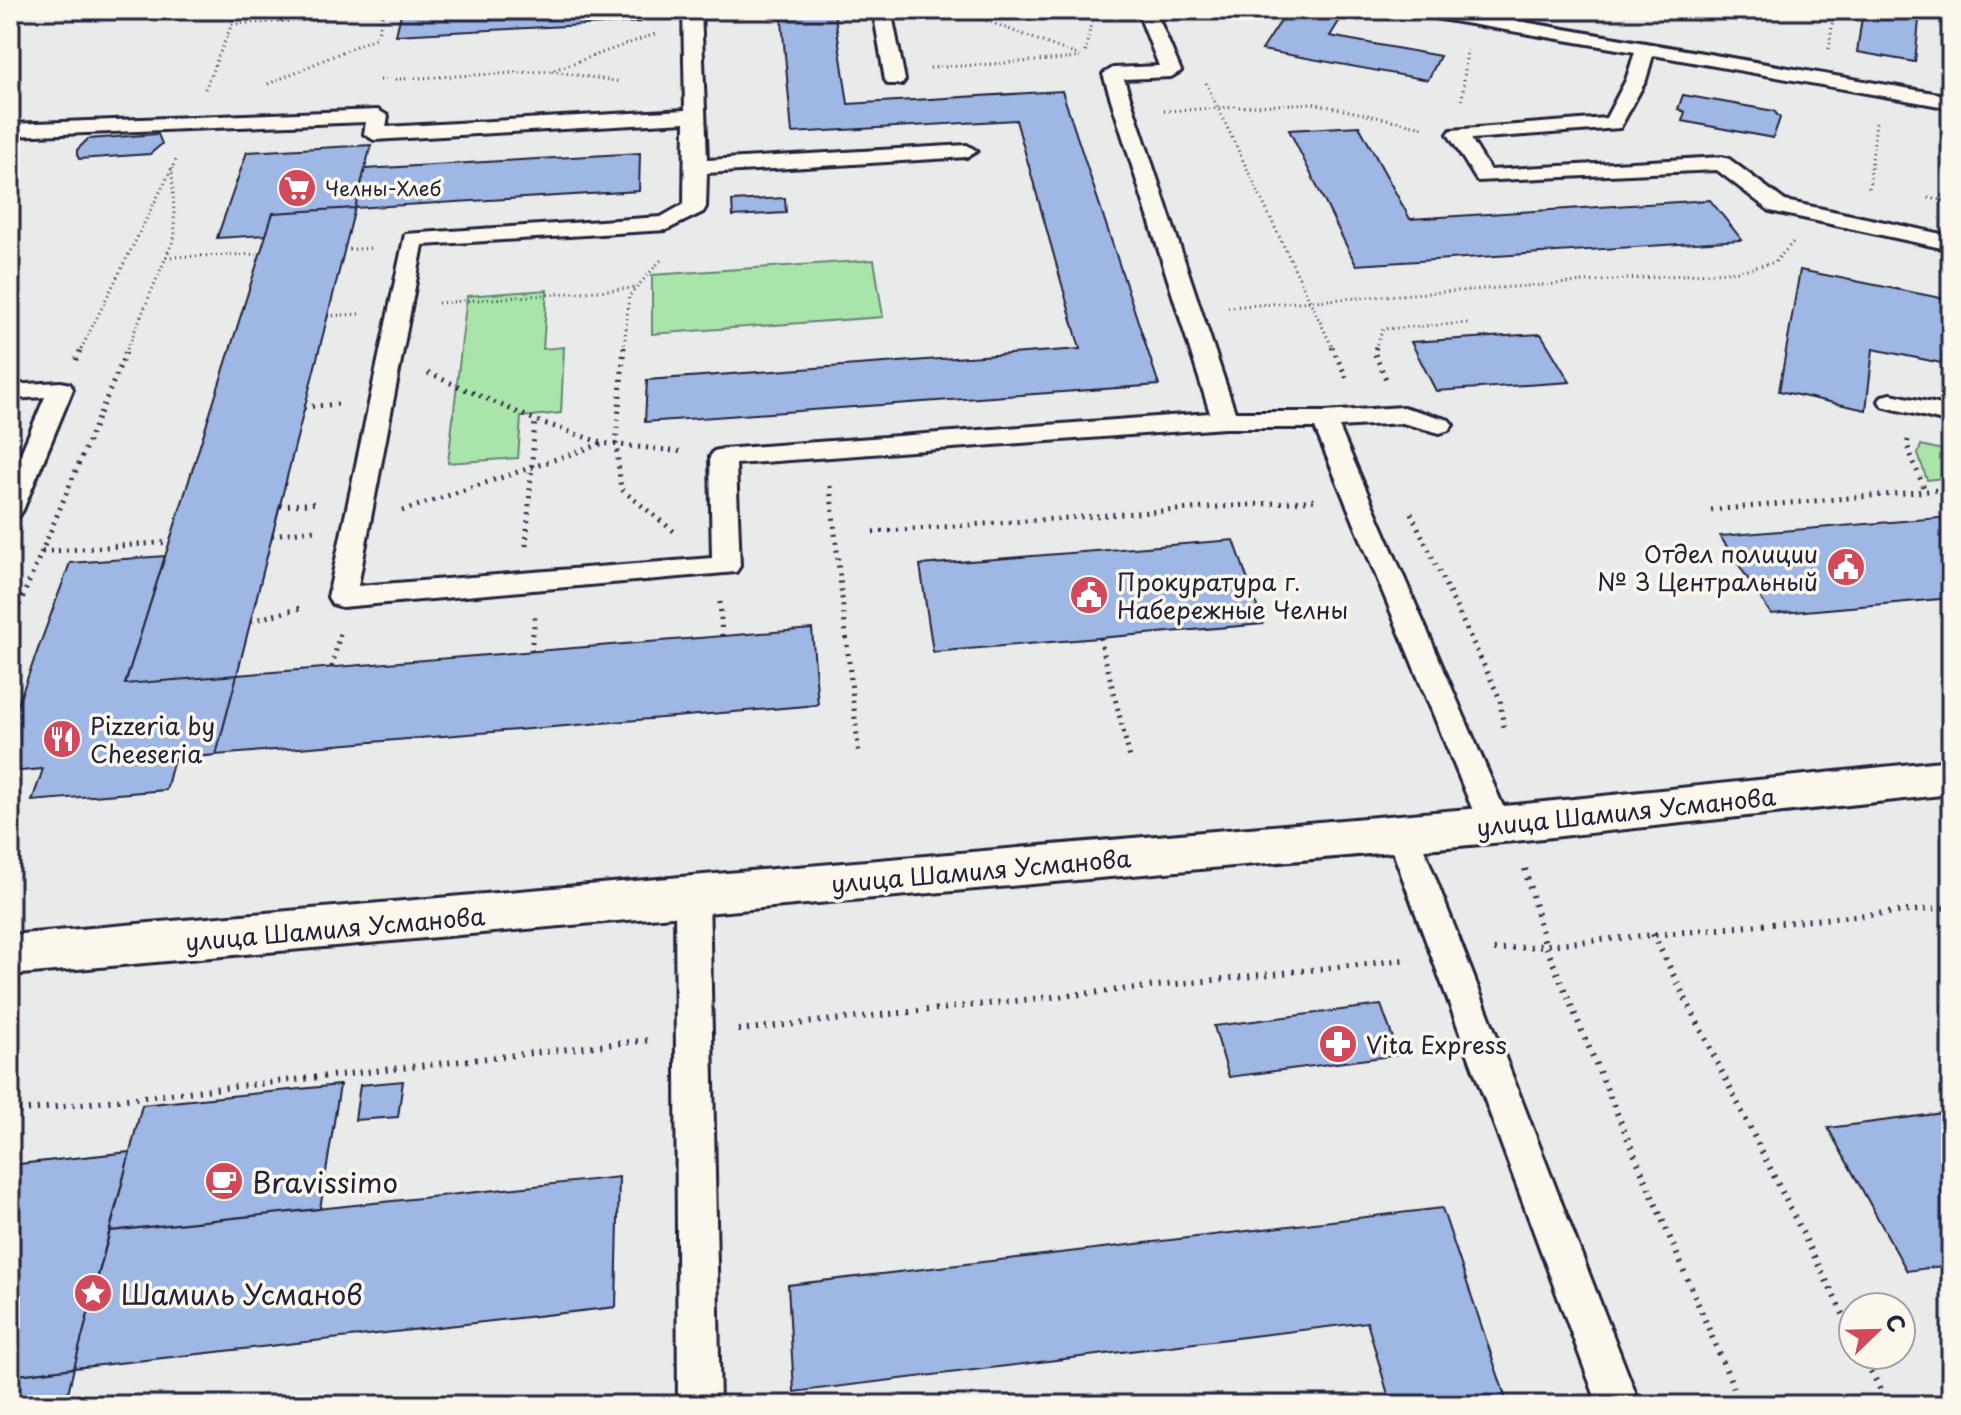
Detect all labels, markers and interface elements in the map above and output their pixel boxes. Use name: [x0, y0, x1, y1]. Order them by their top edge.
supermarket icon: Челны-Хлеб: [276, 167, 318, 209]
place label: Челны-Хлеб: [325, 173, 441, 203]
place label: Отдел полиции № 3 Центральный: [1597, 535, 1818, 599]
public building icon: Отдел полиции № 3 Центральный: [1825, 546, 1867, 588]
place label: Прокуратура г. Набережные Челны: [1117, 563, 1348, 627]
public building icon: Прокуратура г. Набережные Челны: [1068, 574, 1110, 616]
place label: Pizzeria by Cheeseria: [90, 707, 215, 771]
restaurant icon: Pizzeria by Cheeseria: [41, 718, 83, 760]
street label: улица Шамиля Усманова: [1475, 777, 1777, 845]
street label: улица Шамиля Усманова: [830, 839, 1132, 901]
street label: улица Шамиля Усманова: [184, 897, 486, 959]
pharmacy icon: Vita Express: [1317, 1023, 1359, 1065]
place label: Vita Express: [1366, 1026, 1507, 1062]
cafe icon: Bravissimo: [203, 1160, 245, 1202]
place label: Bravissimo: [252, 1160, 398, 1203]
place icon: Шамиль Усманов: [72, 1272, 114, 1314]
place label: Шамиль Усманов: [121, 1272, 363, 1315]
north arrow: [1837, 1291, 1917, 1371]
text: С: [1878, 1309, 1915, 1337]

